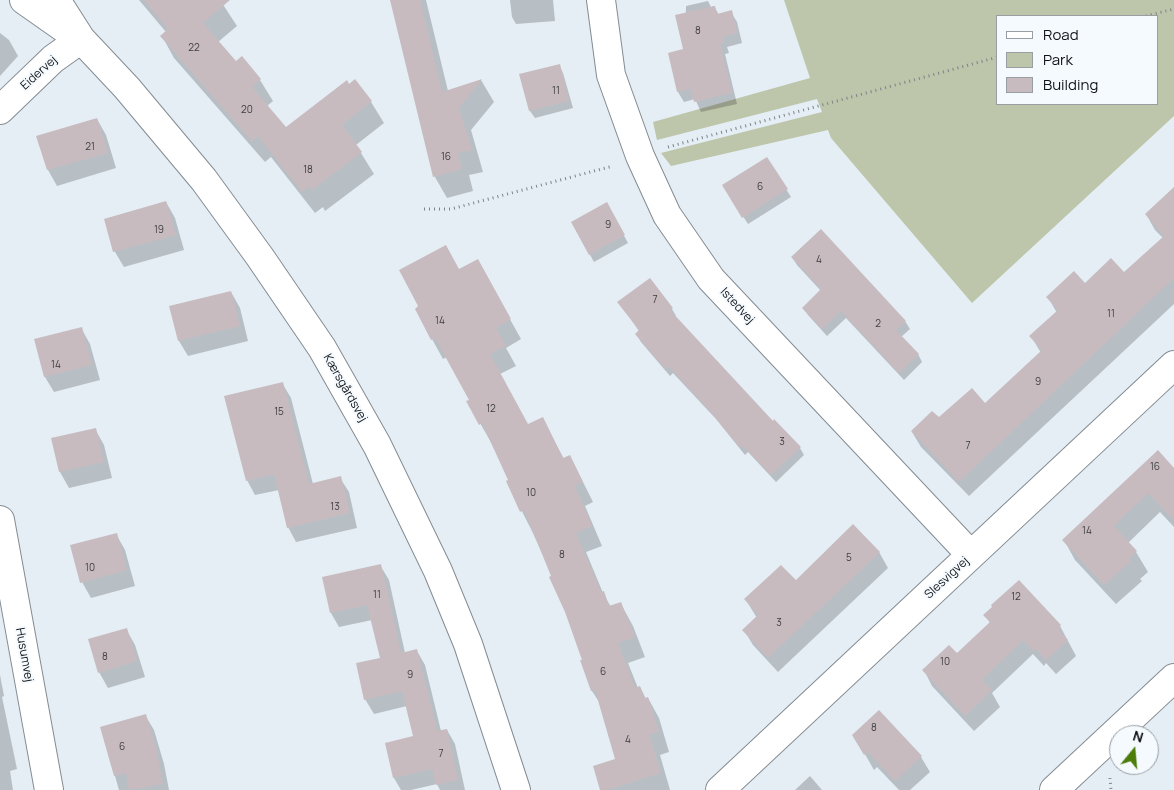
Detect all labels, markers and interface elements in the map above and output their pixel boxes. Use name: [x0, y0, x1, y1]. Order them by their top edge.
legend: [996, 15, 1159, 105]
text: Road: [1043, 24, 1079, 45]
house number: 8: [695, 25, 701, 37]
house number: 22: [188, 42, 200, 54]
text: Park: [1043, 49, 1073, 70]
street label: Eidervej: [18, 53, 60, 93]
text: Building: [1043, 74, 1098, 95]
house number: 11: [552, 85, 560, 97]
house number: 20: [241, 104, 253, 116]
house number: 21: [85, 141, 95, 153]
house number: 16: [441, 151, 451, 163]
house number: 18: [303, 164, 313, 176]
house number: 6: [757, 181, 763, 193]
house number: 9: [605, 219, 611, 231]
house number: 19: [154, 224, 164, 236]
house number: 4: [816, 254, 822, 266]
street label: Istedvej: [717, 285, 757, 327]
house number: 7: [652, 294, 658, 306]
house number: 11: [1107, 308, 1115, 320]
house number: 14: [435, 315, 445, 327]
house number: 2: [875, 318, 881, 330]
street label: Kærsgårdsvej: [320, 352, 370, 424]
house number: 14: [51, 359, 61, 371]
house number: 9: [1035, 376, 1041, 388]
house number: 12: [486, 403, 496, 415]
house number: 15: [274, 406, 284, 418]
house number: 3: [779, 436, 785, 448]
house number: 7: [965, 440, 971, 452]
house number: 16: [1150, 461, 1160, 473]
house number: 10: [526, 487, 536, 499]
house number: 13: [330, 501, 340, 513]
house number: 14: [1082, 525, 1092, 537]
house number: 8: [559, 549, 565, 561]
house number: 5: [846, 552, 852, 564]
street label: Slesvigvej: [922, 554, 972, 602]
house number: 10: [85, 562, 95, 574]
house number: 11: [373, 589, 381, 601]
house number: 12: [1011, 591, 1021, 603]
house number: 3: [776, 617, 782, 629]
street label: Husumvej: [12, 627, 36, 683]
house number: 8: [102, 651, 108, 663]
house number: 10: [940, 656, 950, 668]
house number: 6: [600, 666, 606, 678]
house number: 9: [407, 669, 413, 681]
house number: 8: [871, 722, 877, 734]
north arrow: [1109, 725, 1159, 775]
text: N: [1131, 726, 1146, 747]
house number: 4: [625, 734, 631, 746]
house number: 6: [119, 741, 125, 753]
house number: 7: [438, 748, 444, 760]

